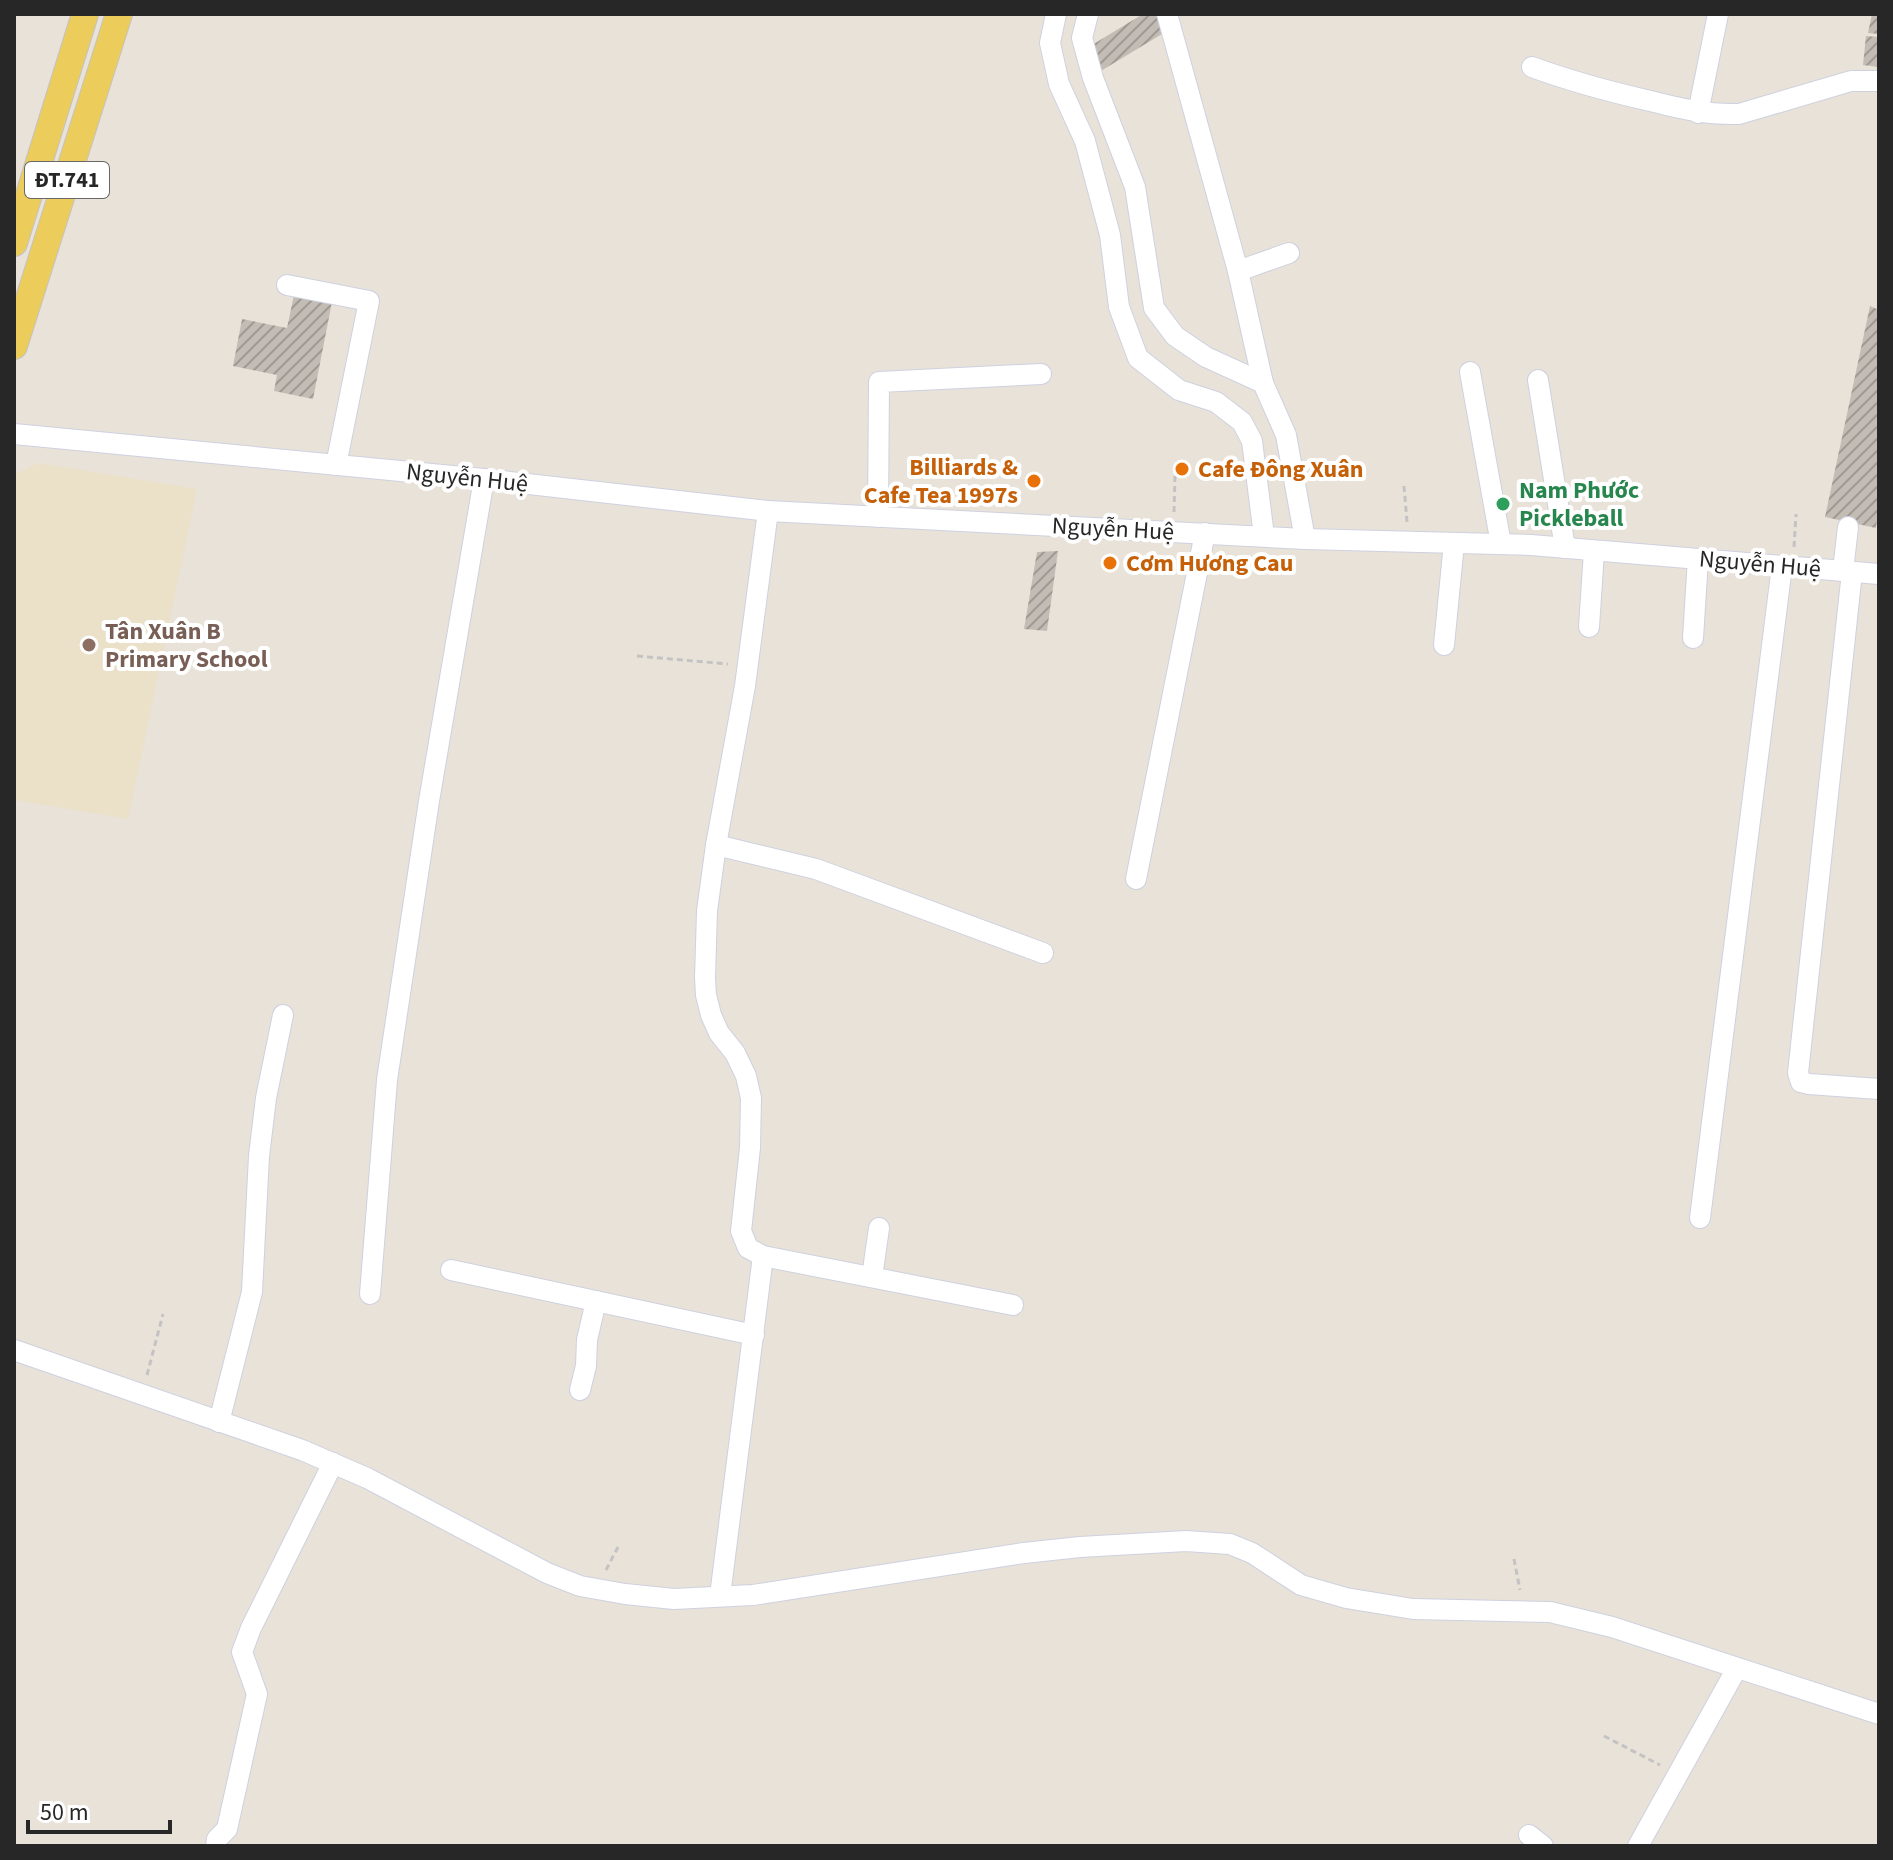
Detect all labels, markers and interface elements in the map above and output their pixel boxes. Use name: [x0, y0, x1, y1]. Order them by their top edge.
road number: ĐT.741: [25, 162, 109, 198]
place label: Billiards & Cafe Tea 1997s: [864, 450, 1018, 513]
place label: Cafe Đông Xuân: [1198, 452, 1364, 487]
street label: Nguyễn Huệ: [404, 454, 530, 502]
marker: Cafe Đông Xuân: [1173, 460, 1191, 478]
marker: Billiards & Cafe Tea 1997s: [1025, 472, 1043, 490]
place label: Nam Phước Pickleball: [1519, 473, 1639, 536]
marker: Nam Phước Pickleball: [1494, 495, 1512, 513]
street label: Nguyễn Huệ: [1051, 508, 1175, 550]
street label: Nguyễn Huệ: [1698, 541, 1822, 587]
place label: Cơm Hương Cau: [1126, 546, 1293, 581]
marker: Cơm Hương Cau: [1101, 554, 1119, 572]
place label: Tân Xuân B Primary School: [105, 614, 268, 677]
marker: Tân Xuân B Primary School: [80, 636, 98, 654]
scale bar: [28, 1784, 170, 1834]
text: 50 m: [40, 1795, 89, 1830]

